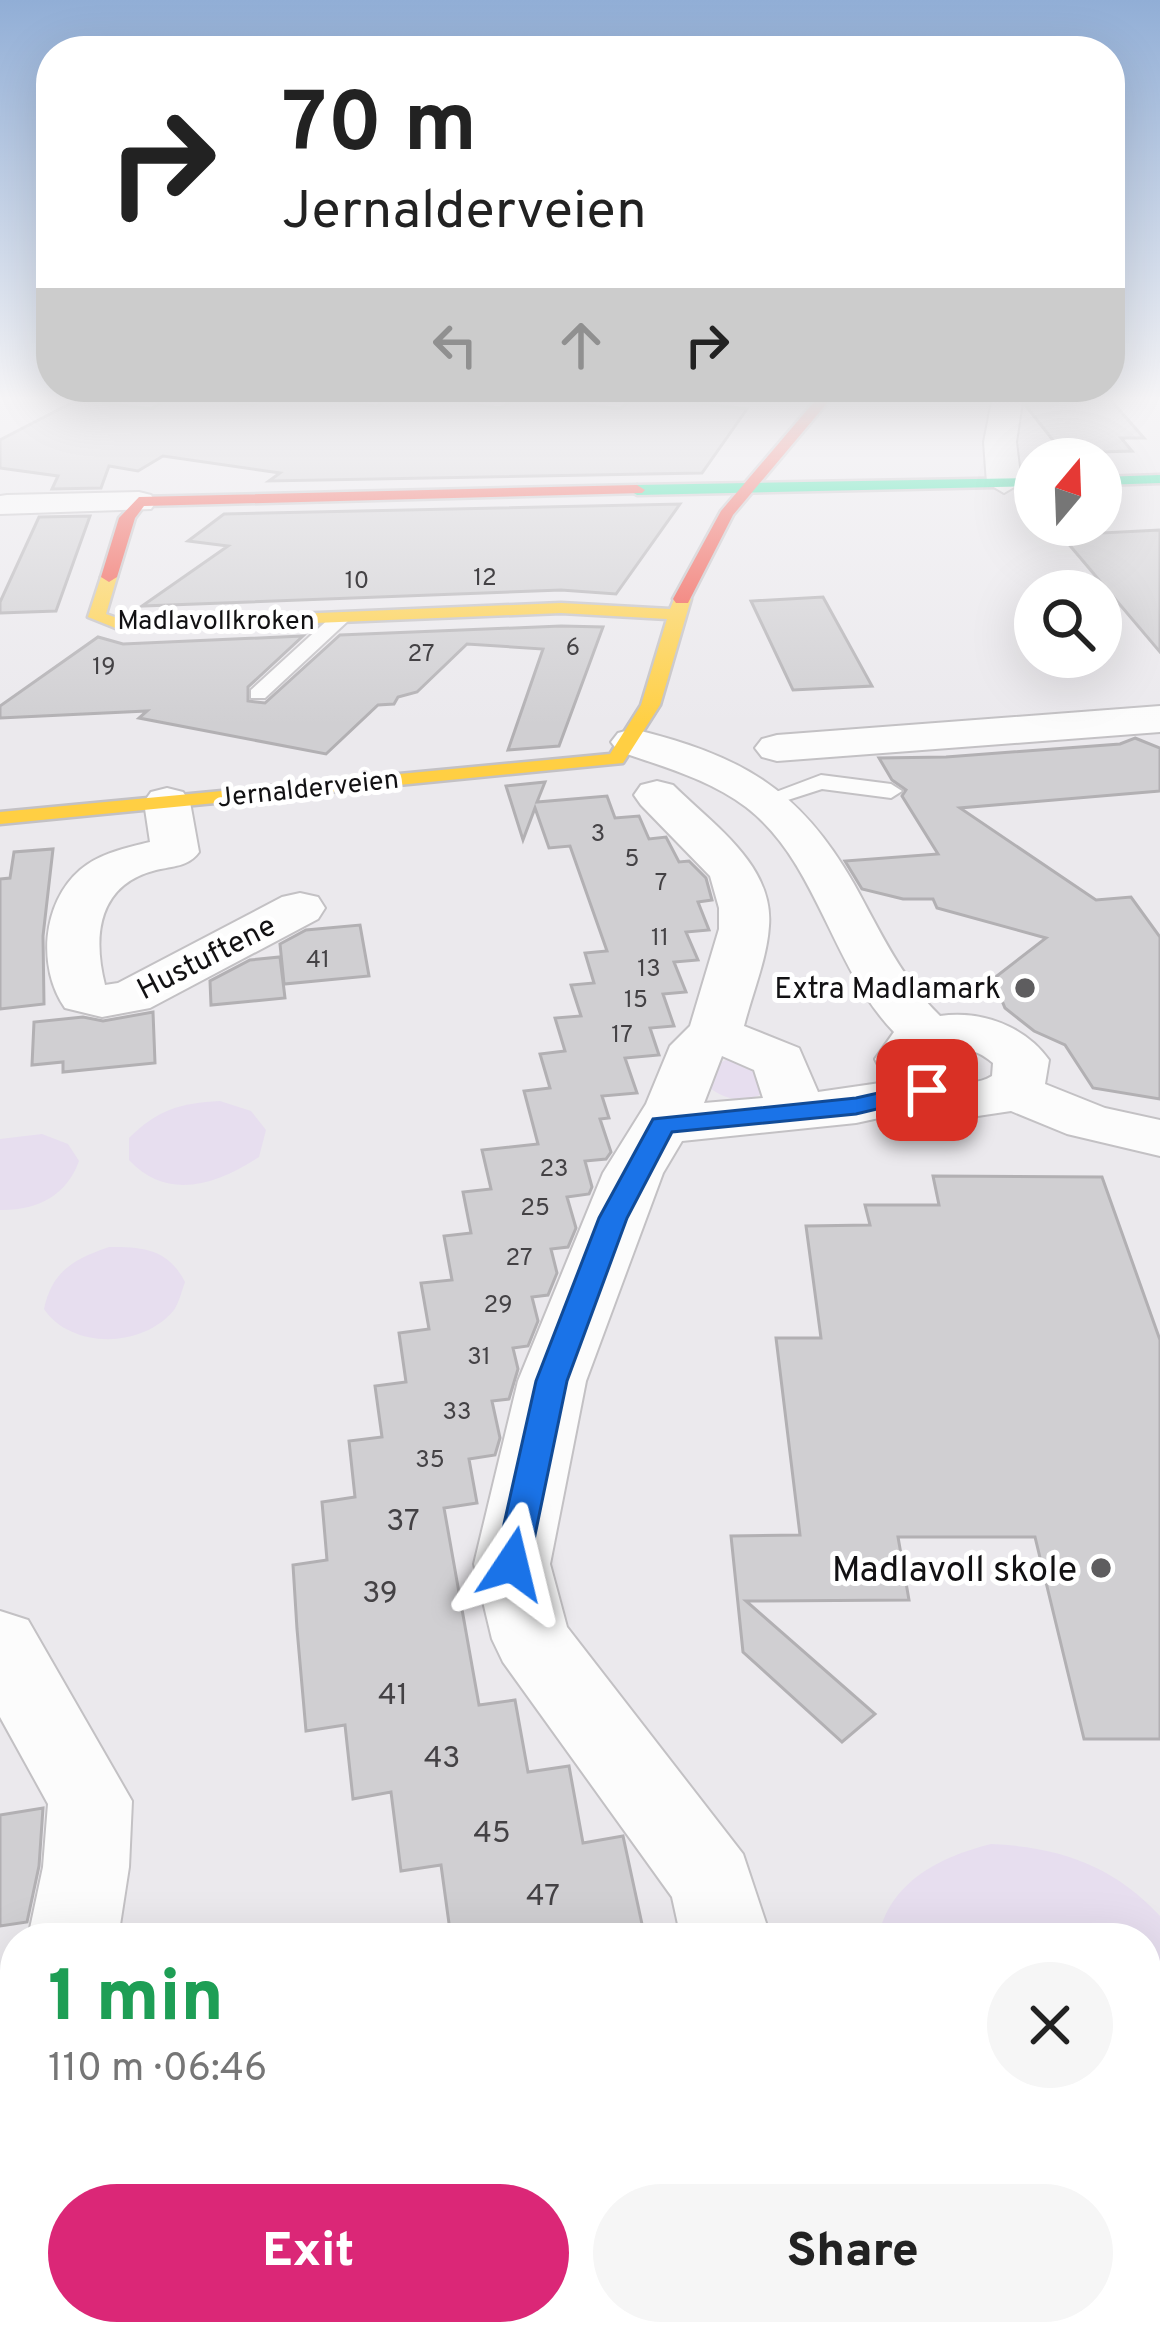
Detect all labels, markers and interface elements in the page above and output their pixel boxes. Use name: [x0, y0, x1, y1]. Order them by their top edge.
text: 70 m: [282, 75, 477, 181]
icon: right: [84, 84, 240, 240]
text: Jernalderveien: [282, 179, 647, 248]
icon: left: [422, 312, 488, 378]
icon: ahead: [548, 312, 614, 378]
icon: right: [674, 312, 740, 378]
north arrow: [1014, 438, 1122, 546]
map controls: [1014, 438, 1122, 678]
house number: 12: [473, 564, 497, 594]
house number: 10: [345, 567, 369, 597]
button: search: [1014, 570, 1122, 678]
street label: Madlavollkroken: [117, 605, 315, 639]
house number: 6: [566, 634, 580, 664]
house number: 27: [408, 640, 434, 670]
house number: 19: [92, 653, 116, 683]
street label: Jernalderveien: [216, 764, 401, 816]
house number: 3: [591, 820, 605, 850]
house number: 5: [625, 845, 639, 875]
house number: 7: [655, 869, 667, 899]
street label: Hustuftene: [132, 909, 283, 1010]
house number: 11: [651, 924, 669, 954]
house number: 41: [306, 946, 330, 976]
house number: 13: [637, 955, 661, 985]
place label: Extra Madlamark: [774, 972, 1001, 1009]
marker: Extra Madlamark: [1012, 975, 1038, 1001]
house number: 15: [624, 986, 648, 1016]
house number: 17: [611, 1021, 633, 1051]
pin: [876, 1039, 978, 1141]
icon: arrive: [894, 1057, 960, 1123]
house number: 23: [539, 1155, 569, 1185]
house number: 25: [520, 1194, 550, 1224]
house number: 27: [506, 1244, 532, 1274]
house number: 29: [483, 1291, 513, 1321]
house number: 31: [467, 1343, 491, 1373]
house number: 33: [443, 1398, 471, 1428]
house number: 35: [415, 1446, 445, 1476]
position arrow: [449, 1501, 575, 1627]
house number: 37: [386, 1504, 420, 1541]
place label: Madlavoll skole: [832, 1549, 1077, 1595]
marker: Madlavoll skole: [1088, 1555, 1114, 1581]
house number: 39: [362, 1576, 398, 1613]
house number: 41: [378, 1678, 408, 1715]
house number: 43: [424, 1741, 460, 1778]
house number: 45: [473, 1816, 511, 1853]
house number: 47: [526, 1879, 560, 1916]
text: 1 min: [48, 1955, 224, 2047]
button: close: [987, 1962, 1113, 2088]
text: 110 m · 06:46: [48, 2046, 267, 2095]
button: Exit: [48, 2184, 569, 2322]
button: Share: [593, 2184, 1113, 2322]

